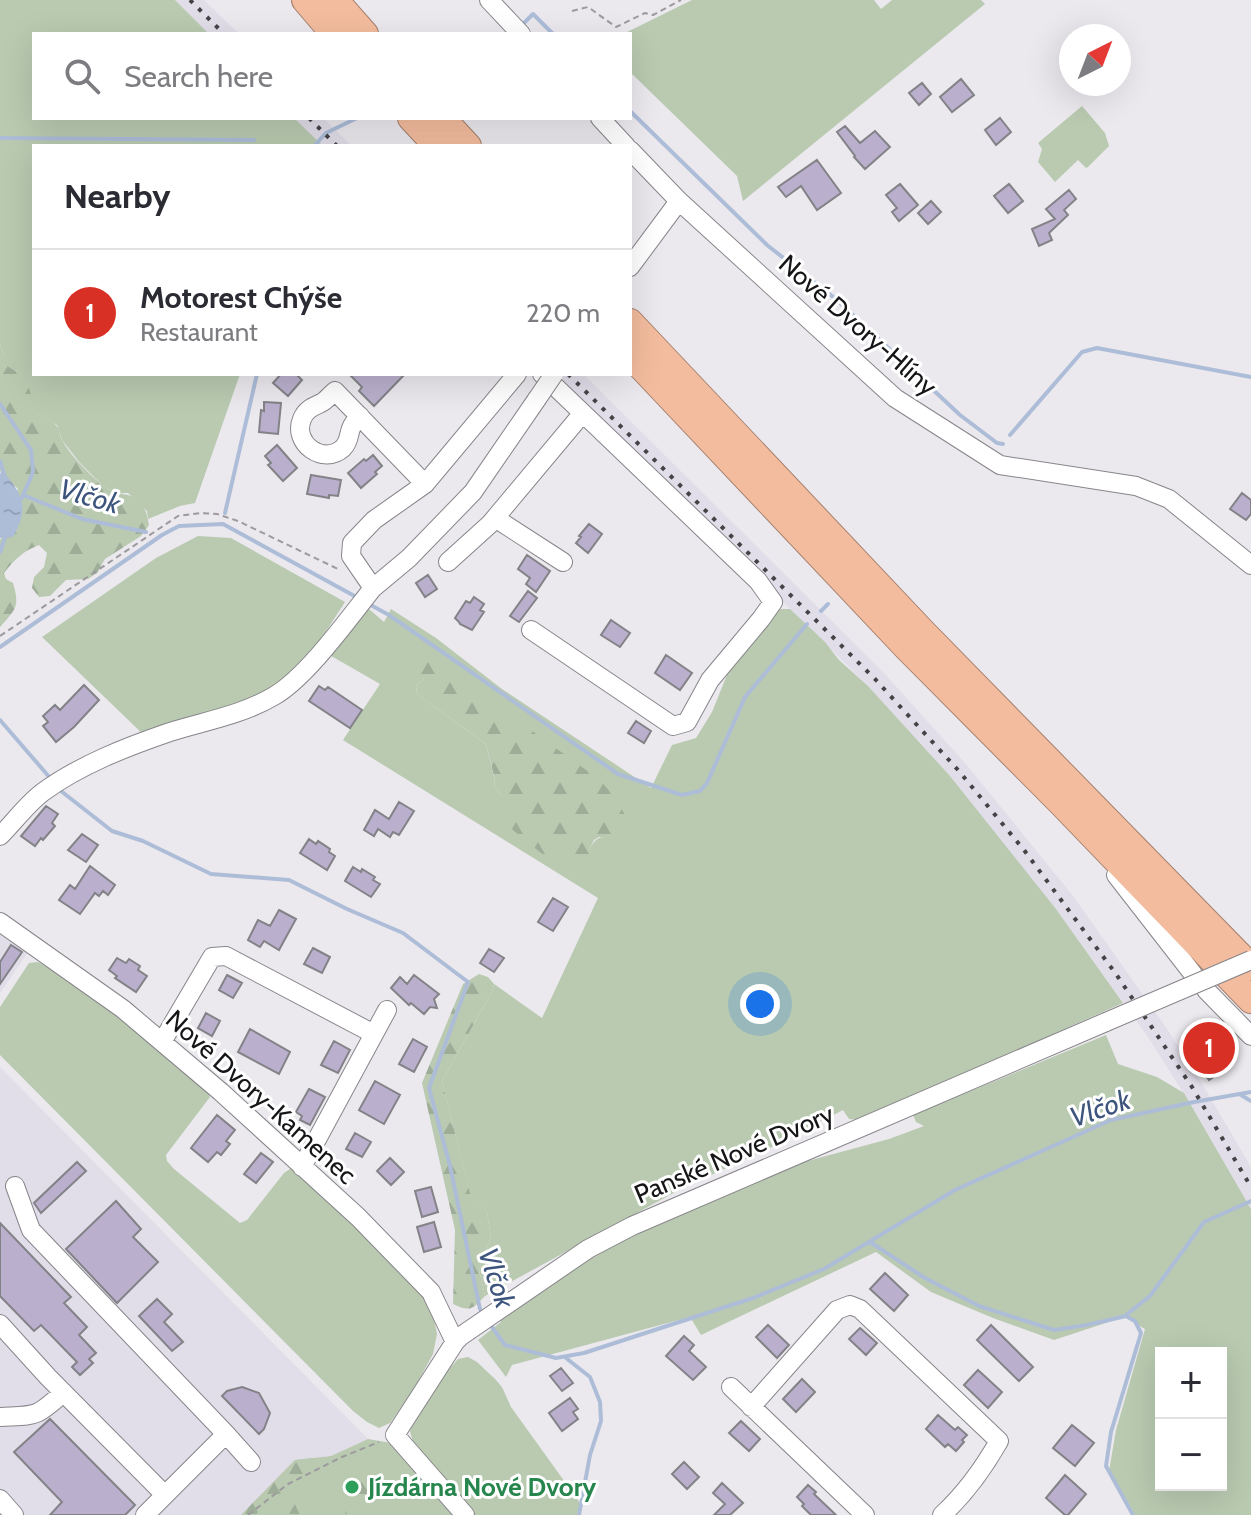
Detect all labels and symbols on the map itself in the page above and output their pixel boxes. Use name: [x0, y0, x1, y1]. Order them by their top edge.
north arrow: [1059, 24, 1131, 96]
street label: Nové Dvory-Hlíny: [772, 248, 944, 402]
water label: Vlčok: [56, 471, 125, 521]
your location: [740, 984, 780, 1024]
street label: Nové Dvory-Kamenec: [159, 1003, 363, 1191]
pin: 1: [1183, 1018, 1235, 1078]
water label: Vlčok: [1065, 1082, 1135, 1134]
street label: Panské Nové Dvory: [630, 1098, 838, 1210]
water label: Vlčok: [471, 1244, 523, 1313]
place label: Jízdárna Nové Dvory: [367, 1471, 596, 1503]
marker: Jízdárna Nové Dvory: [343, 1478, 361, 1496]

